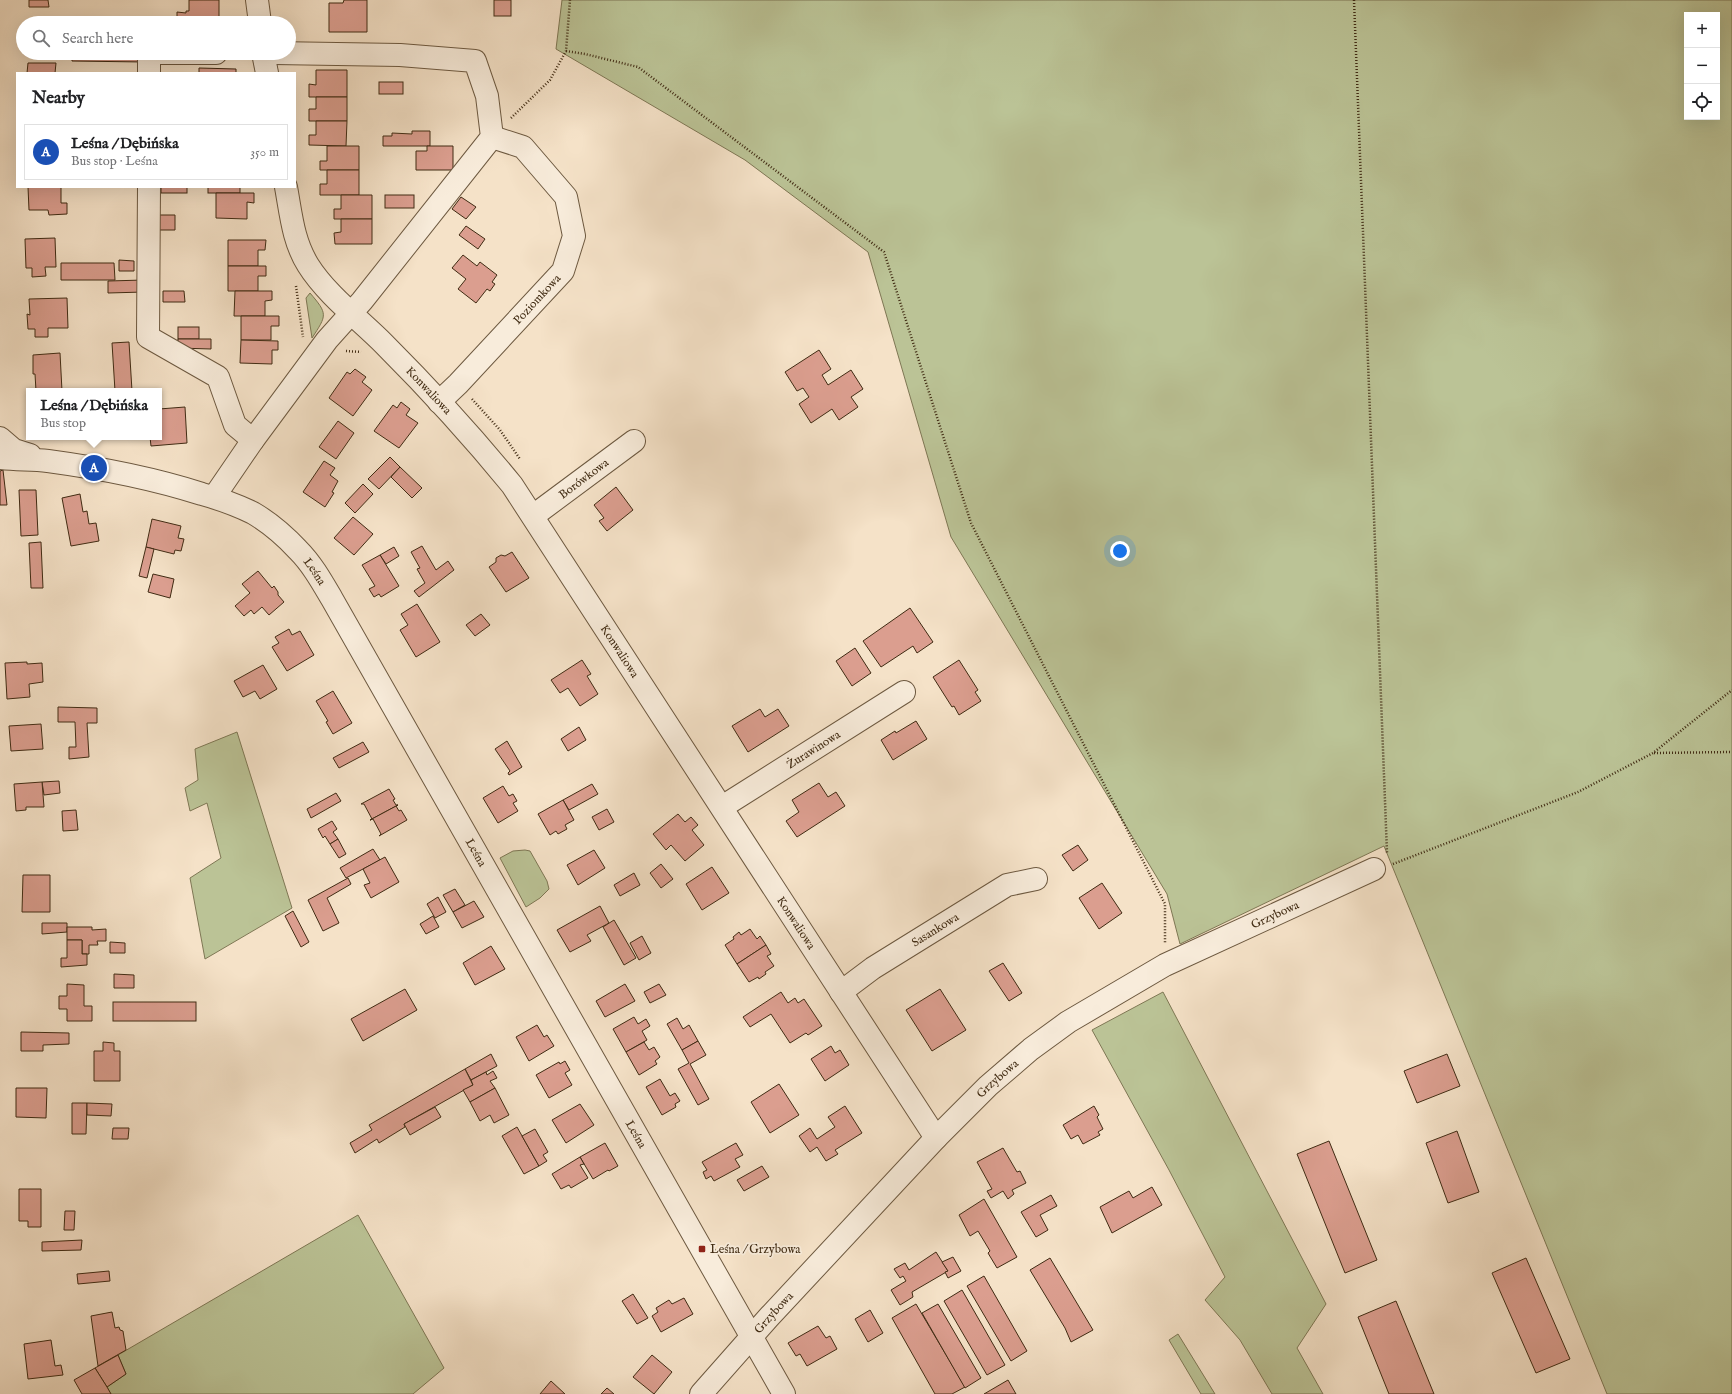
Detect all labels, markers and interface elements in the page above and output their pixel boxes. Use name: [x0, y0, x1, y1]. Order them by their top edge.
map controls: [1684, 12, 1720, 120]
button: +: [1684, 12, 1720, 48]
search box: [16, 16, 296, 60]
icon: search: [30, 27, 52, 49]
text: Search here: [62, 29, 133, 48]
button: −: [1684, 48, 1720, 84]
button: locate: [1684, 84, 1720, 120]
text: Nearby: [32, 88, 85, 109]
text: Leśna / Dębińska: [71, 134, 179, 153]
text: A: [42, 144, 50, 161]
text: 350 m: [250, 144, 279, 161]
text: Bus stop · Leśna: [71, 153, 158, 170]
street label: Poziomkowa: [510, 271, 565, 328]
street label: Konwaliowa: [402, 364, 455, 418]
popup: [26, 388, 162, 440]
text: Leśna / Dębińska: [40, 396, 148, 415]
text: Bus stop: [40, 415, 86, 432]
pin: A: [81, 453, 107, 483]
street label: Borówkowa: [556, 455, 613, 502]
your location: [1110, 541, 1130, 561]
street label: Leśna: [300, 555, 330, 589]
street label: Konwaliowa: [597, 622, 643, 681]
street label: Żurawinowa: [783, 727, 844, 772]
street label: Leśna: [462, 836, 490, 870]
street label: Konwaliowa: [773, 894, 819, 953]
street label: Grzybowa: [1249, 897, 1302, 933]
street label: Sasankowa: [909, 909, 962, 950]
street label: Grzybowa: [973, 1056, 1022, 1101]
street label: Leśna: [622, 1118, 650, 1152]
place label: Leśna / Grzybowa: [710, 1242, 801, 1257]
marker: Leśna / Grzybowa: [697, 1244, 707, 1254]
street label: Grzybowa: [751, 1288, 797, 1337]

